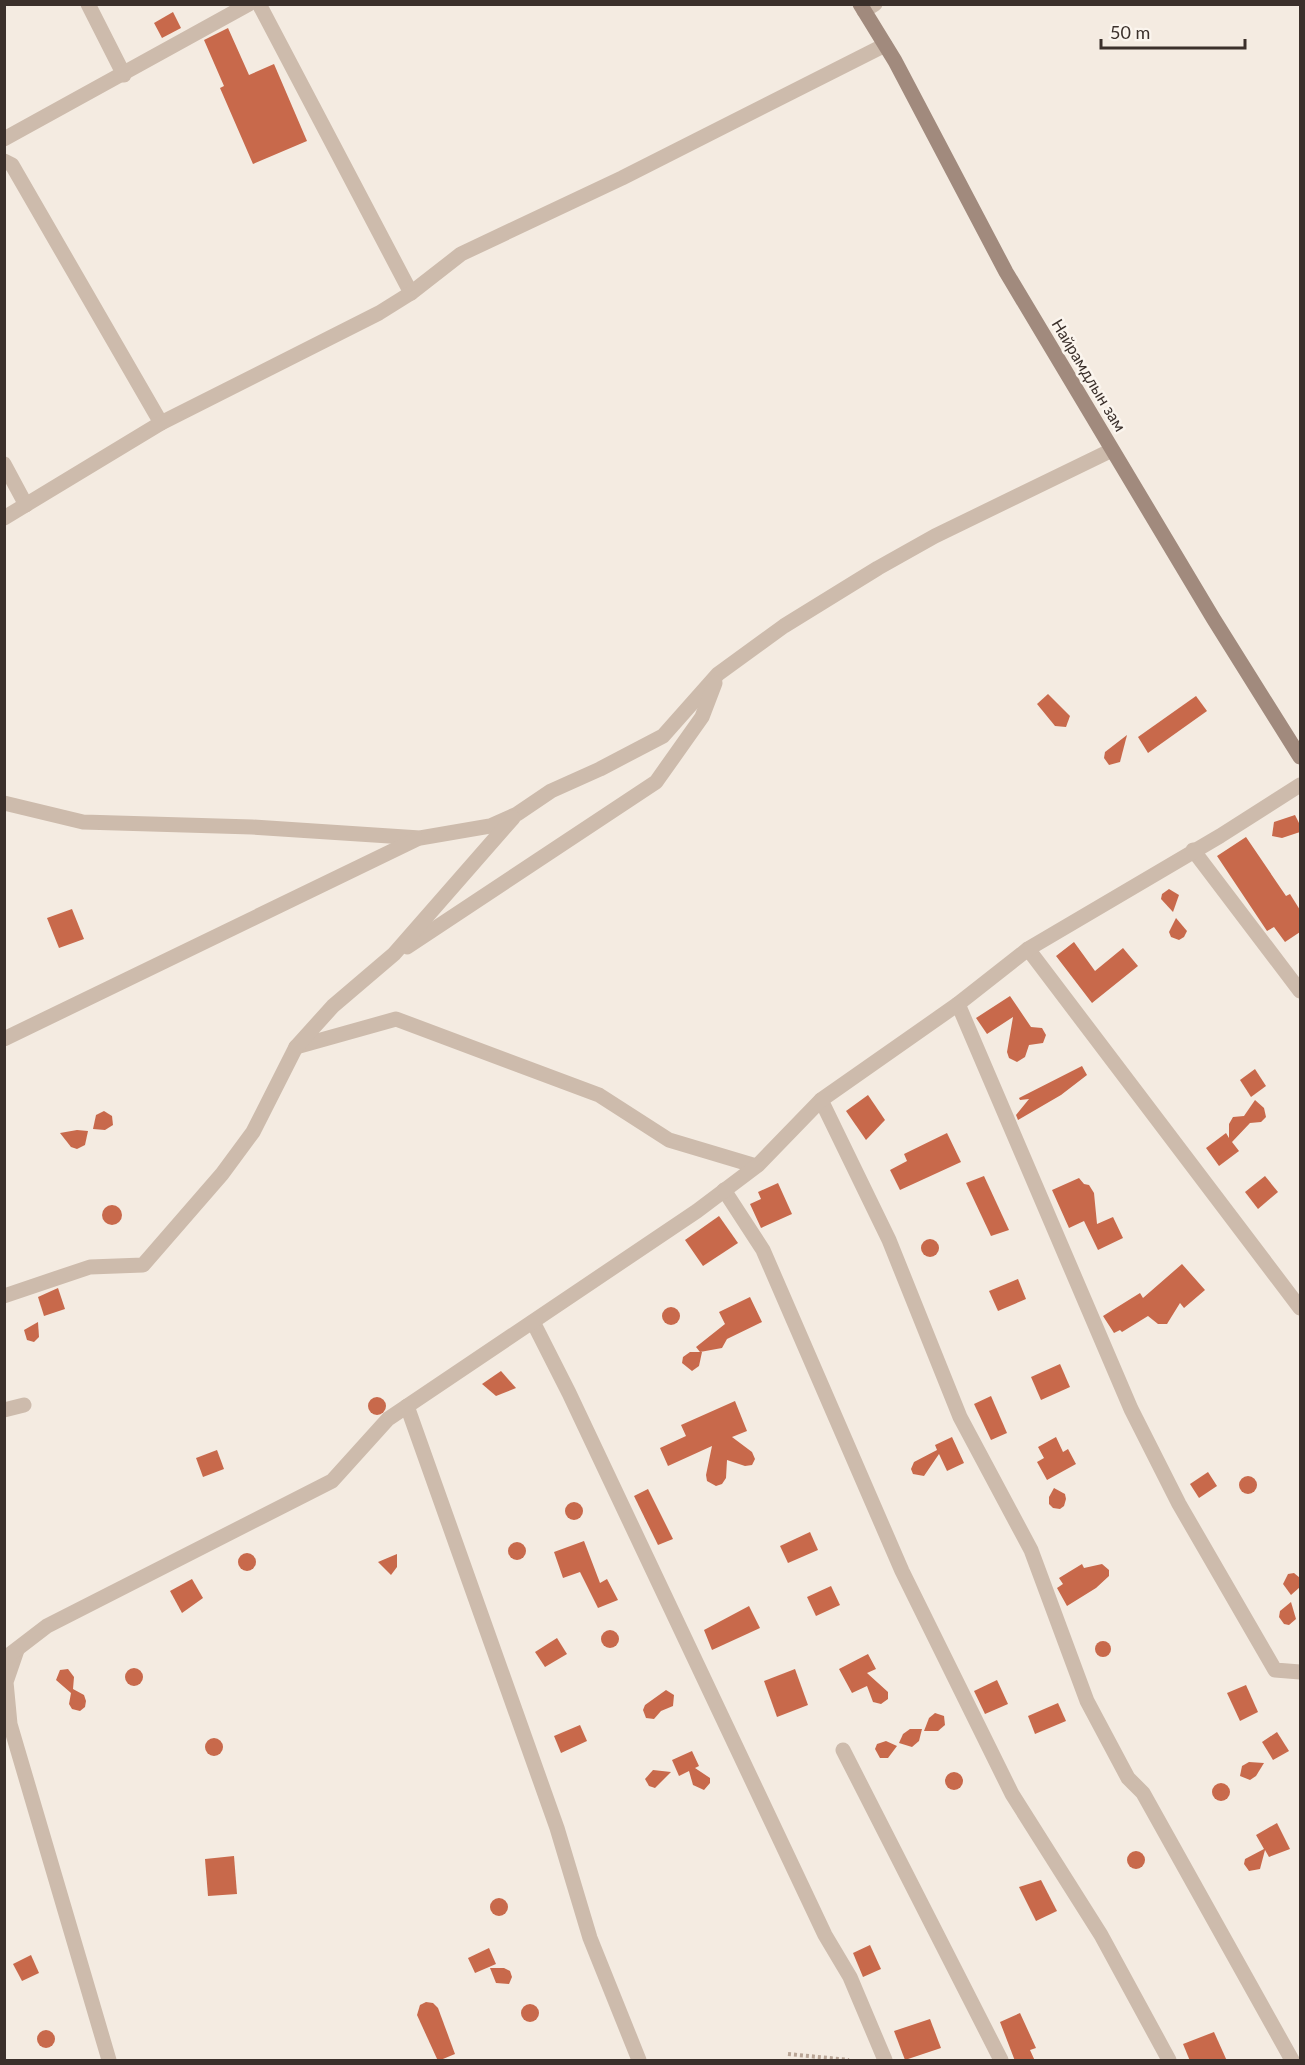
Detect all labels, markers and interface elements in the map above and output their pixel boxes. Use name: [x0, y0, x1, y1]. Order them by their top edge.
scale bar: [1101, 12, 1245, 50]
text: 50 m: [1110, 21, 1150, 43]
street label: Найрамдлын зам: [1048, 315, 1130, 434]

